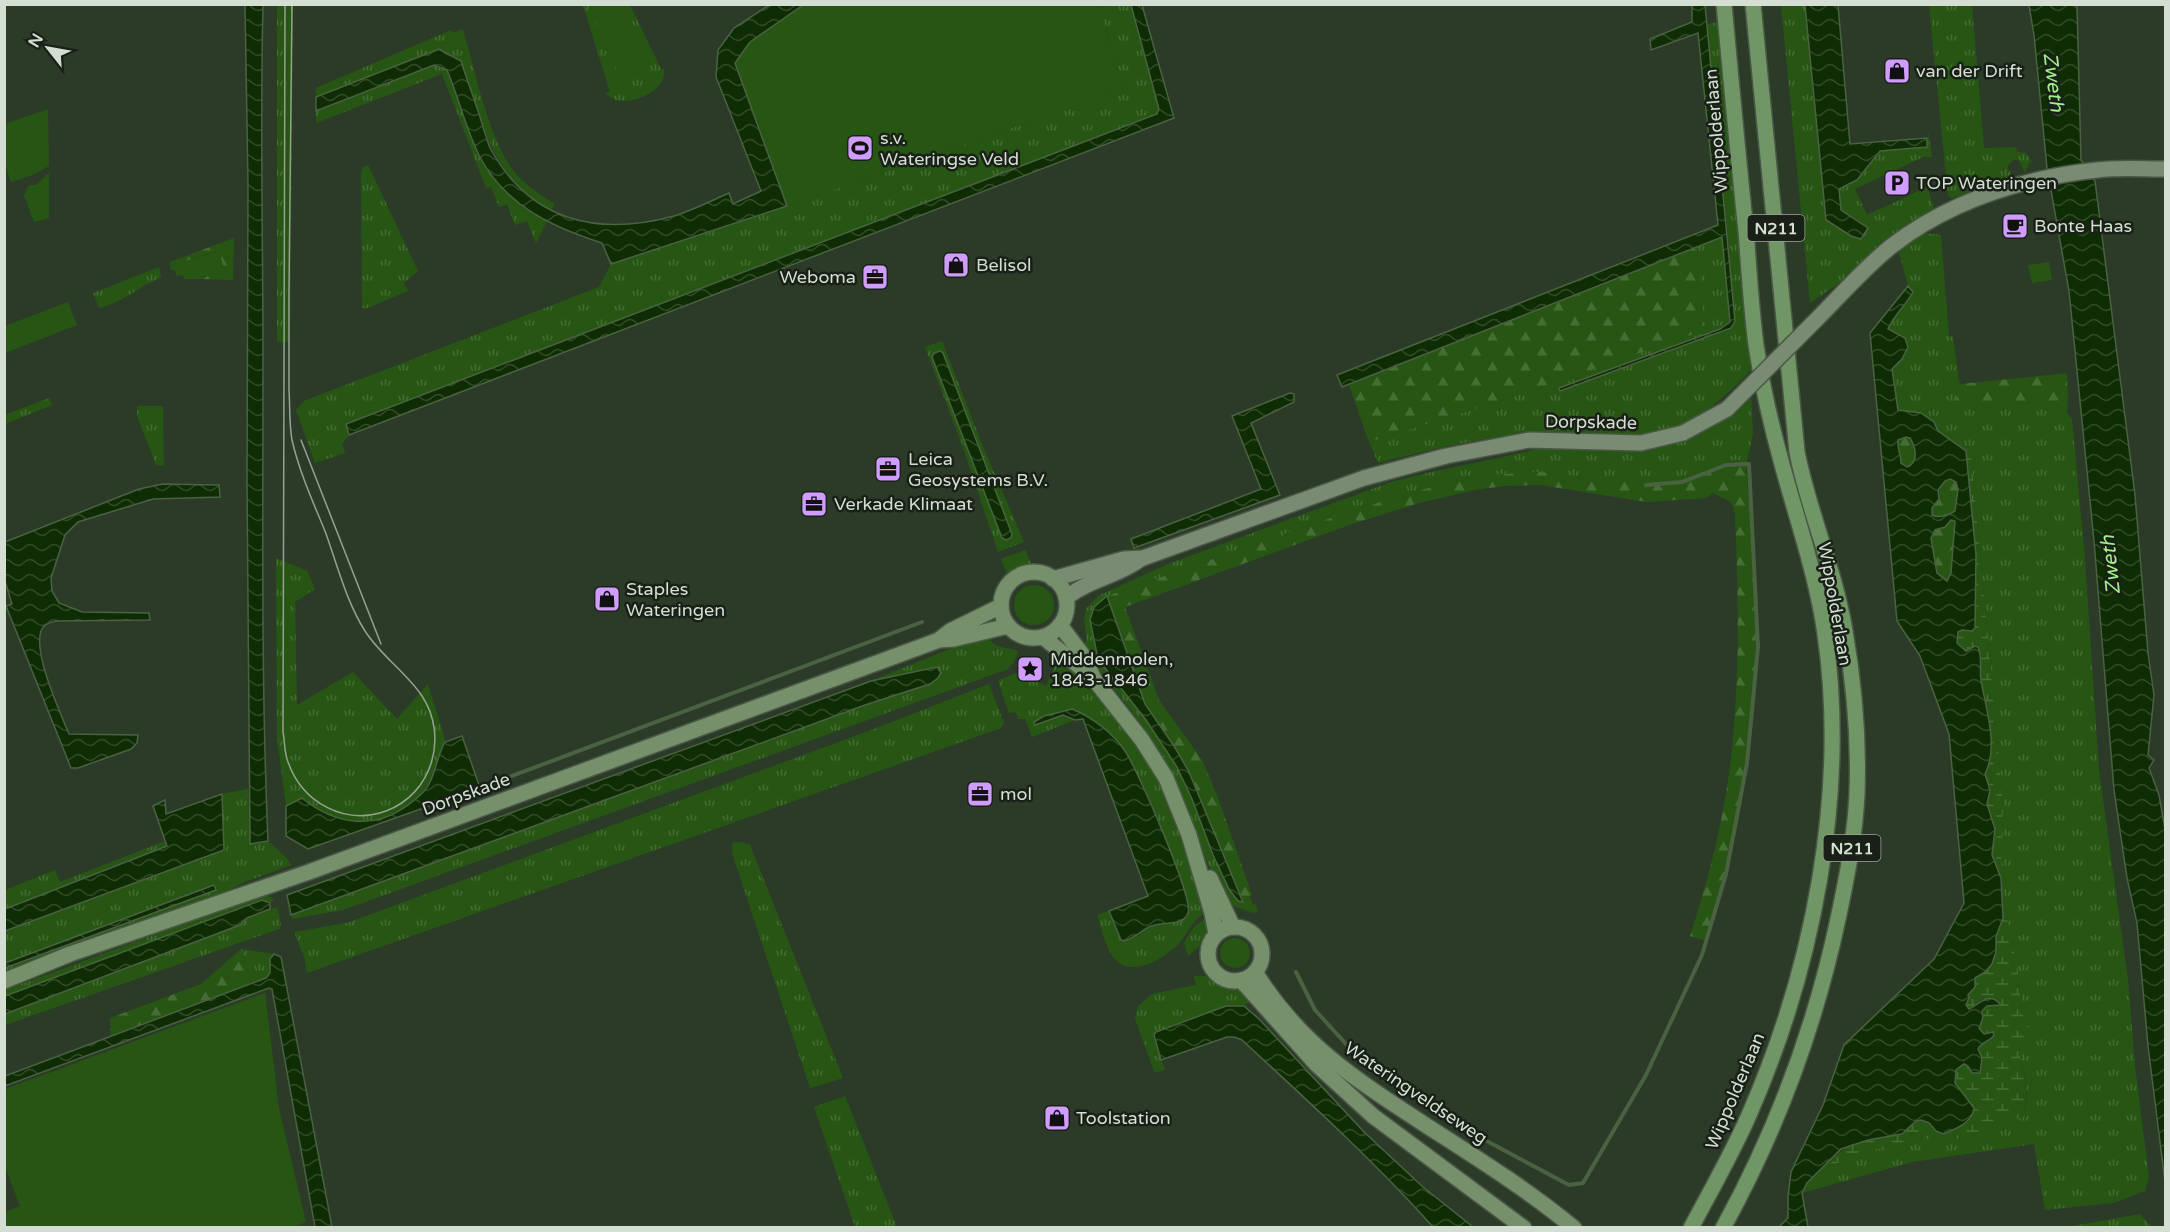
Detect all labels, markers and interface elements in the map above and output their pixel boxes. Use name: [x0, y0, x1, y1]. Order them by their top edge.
north arrow: [18, 18, 78, 78]
text: N: [24, 30, 48, 51]
water label: Zweth: [2037, 51, 2069, 114]
shop icon: van der Drift: [1882, 56, 1912, 86]
place label: van der Drift: [1916, 60, 2023, 82]
street label: Wippolderlaan: [1700, 68, 1732, 194]
place label: s.v. Wateringse Veld: [880, 127, 1019, 170]
sports icon: s.v. Wateringse Veld: [845, 133, 875, 163]
parking icon: TOP Wateringen: [1882, 168, 1912, 198]
place label: TOP Wateringen: [1916, 172, 2057, 194]
cafe icon: Bonte Haas: [2000, 211, 2030, 241]
road number: N211: [1748, 215, 1804, 241]
place label: Bonte Haas: [2034, 215, 2132, 237]
shop icon: Belisol: [941, 250, 971, 280]
place label: Belisol: [976, 254, 1032, 276]
office icon: Weboma: [860, 262, 890, 292]
place label: Weboma: [779, 266, 856, 288]
street label: Dorpskade: [1545, 410, 1637, 434]
place label: Leica Geosystems B.V.: [908, 448, 1048, 491]
office icon: Leica Geosystems B.V.: [873, 454, 903, 484]
office icon: Verkade Klimaat: [799, 489, 829, 519]
place label: Verkade Klimaat: [834, 493, 973, 515]
water label: Zweth: [2096, 533, 2126, 596]
street label: Wippolderlaan: [1813, 541, 1857, 667]
place label: Staples Wateringen: [626, 578, 725, 621]
shop icon: Staples Wateringen: [592, 584, 622, 614]
place label: Middenmolen, 1843-1846: [1050, 648, 1173, 691]
place icon: Middenmolen, 1843-1846: [1015, 654, 1045, 684]
street label: Dorpskade: [419, 768, 513, 820]
office icon: mol: [965, 779, 995, 809]
place label: mol: [1000, 783, 1032, 805]
road number: N211: [1824, 835, 1880, 861]
street label: Wippolderlaan: [1700, 1029, 1770, 1153]
street label: Wateringveldseweg: [1340, 1037, 1492, 1149]
shop icon: Toolstation: [1042, 1103, 1072, 1133]
place label: Toolstation: [1076, 1107, 1171, 1129]

